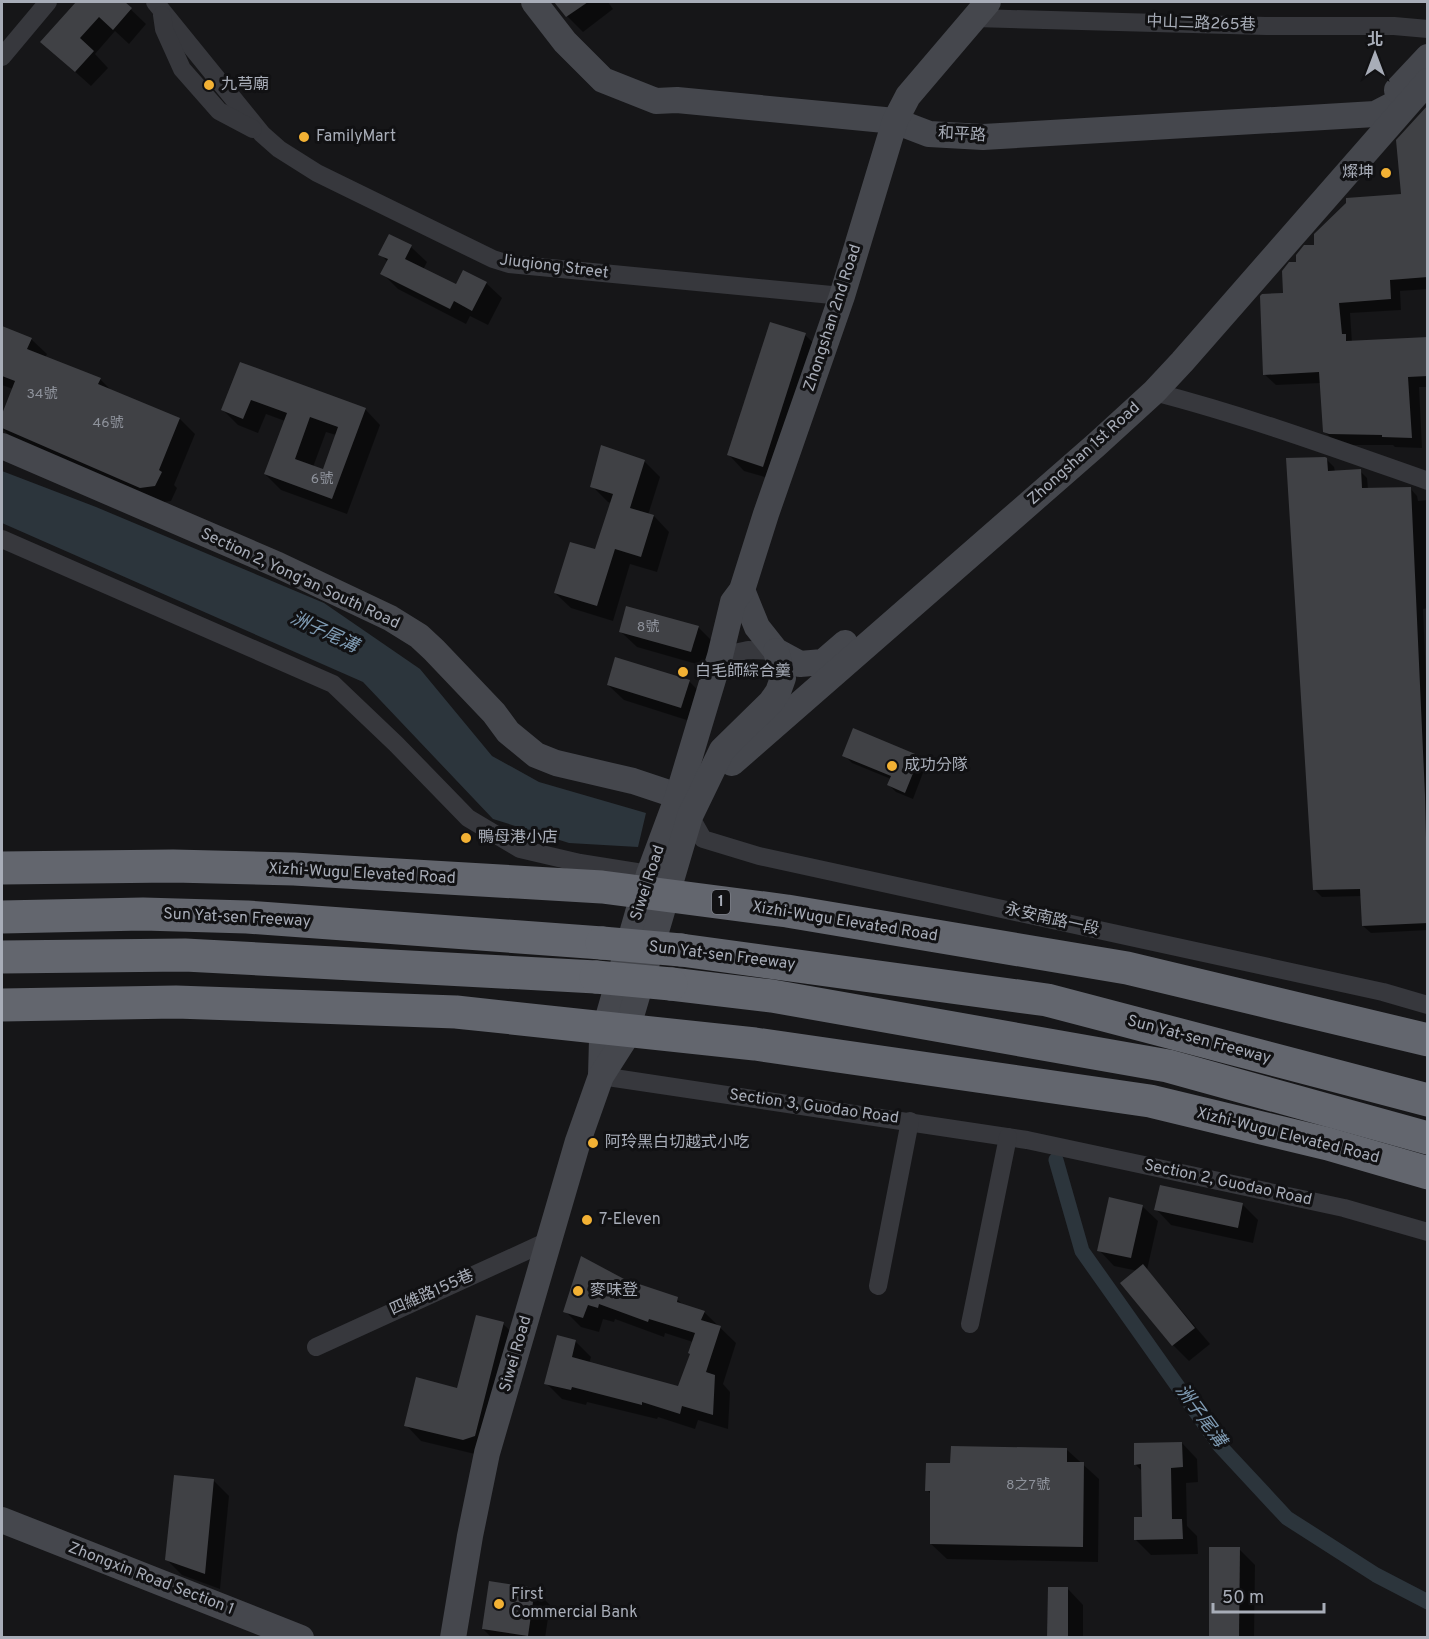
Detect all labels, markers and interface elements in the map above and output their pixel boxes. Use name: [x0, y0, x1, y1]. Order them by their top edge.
street label: 中山二路265巷: [1146, 12, 1256, 36]
north arrow: [1345, 24, 1405, 84]
text: 北: [1367, 31, 1383, 51]
place label: 九芎廟: [221, 75, 269, 95]
marker: 九芎廟: [202, 78, 216, 92]
street label: 和平路: [938, 124, 986, 146]
place label: FamilyMart: [316, 127, 396, 147]
marker: FamilyMart: [297, 130, 311, 144]
place label: 燦坤: [1342, 163, 1374, 183]
marker: 燦坤: [1379, 166, 1393, 180]
street label: Zhongshan 2nd Road: [800, 242, 866, 394]
street label: Jiuqiong Street: [498, 250, 610, 284]
house number: 34號: [26, 386, 58, 403]
street label: Zhongshan 1st Road: [1024, 398, 1144, 510]
house number: 46號: [92, 415, 124, 432]
house number: 6號: [311, 471, 333, 488]
street label: Section 2, Yong'an South Road: [197, 524, 403, 634]
water label: 洲子尾溝: [287, 607, 364, 660]
house number: 8號: [637, 619, 659, 636]
place label: 白毛師綜合羹: [695, 662, 791, 682]
marker: 白毛師綜合羹: [676, 665, 690, 679]
place label: 成功分隊: [904, 756, 968, 776]
marker: 成功分隊: [885, 759, 899, 773]
place label: 鴨母港小店: [478, 828, 558, 848]
marker: 鴨母港小店: [459, 831, 473, 845]
street label: Siwei Road: [626, 843, 670, 923]
street label: Xizhi-Wugu Elevated Road: [268, 859, 456, 889]
road number: 1: [712, 890, 730, 914]
street label: Xizhi-Wugu Elevated Road: [751, 897, 939, 947]
street label: 永安南路一段: [1003, 899, 1101, 941]
street label: Sun Yat-sen Freeway: [163, 904, 311, 932]
street label: Sun Yat-sen Freeway: [647, 937, 797, 975]
street label: Sun Yat-sen Freeway: [1125, 1011, 1273, 1069]
street label: Section 3, Guodao Road: [728, 1085, 900, 1129]
street label: Xizhi-Wugu Elevated Road: [1195, 1104, 1381, 1168]
place label: 阿玲黑白切越式小吃: [605, 1132, 749, 1153]
marker: 阿玲黑白切越式小吃: [586, 1136, 600, 1150]
street label: Section 2, Guodao Road: [1142, 1155, 1314, 1211]
place label: 7-Eleven: [599, 1210, 661, 1230]
marker: 7-Eleven: [580, 1213, 594, 1227]
street label: 四維路155巷: [387, 1266, 477, 1320]
place label: 麥味登: [590, 1281, 638, 1301]
marker: 麥味登: [571, 1284, 585, 1298]
street label: Siwei Road: [496, 1314, 536, 1394]
water label: 洲子尾溝: [1170, 1380, 1232, 1454]
house number: 8之7號: [1006, 1477, 1050, 1494]
street label: Zhongxin Road Section 1: [65, 1538, 237, 1620]
scale bar: [1213, 1576, 1324, 1614]
place label: First Commercial Bank: [511, 1585, 638, 1623]
text: 50 m: [1222, 1587, 1264, 1610]
marker: First Commercial Bank: [492, 1597, 506, 1611]

